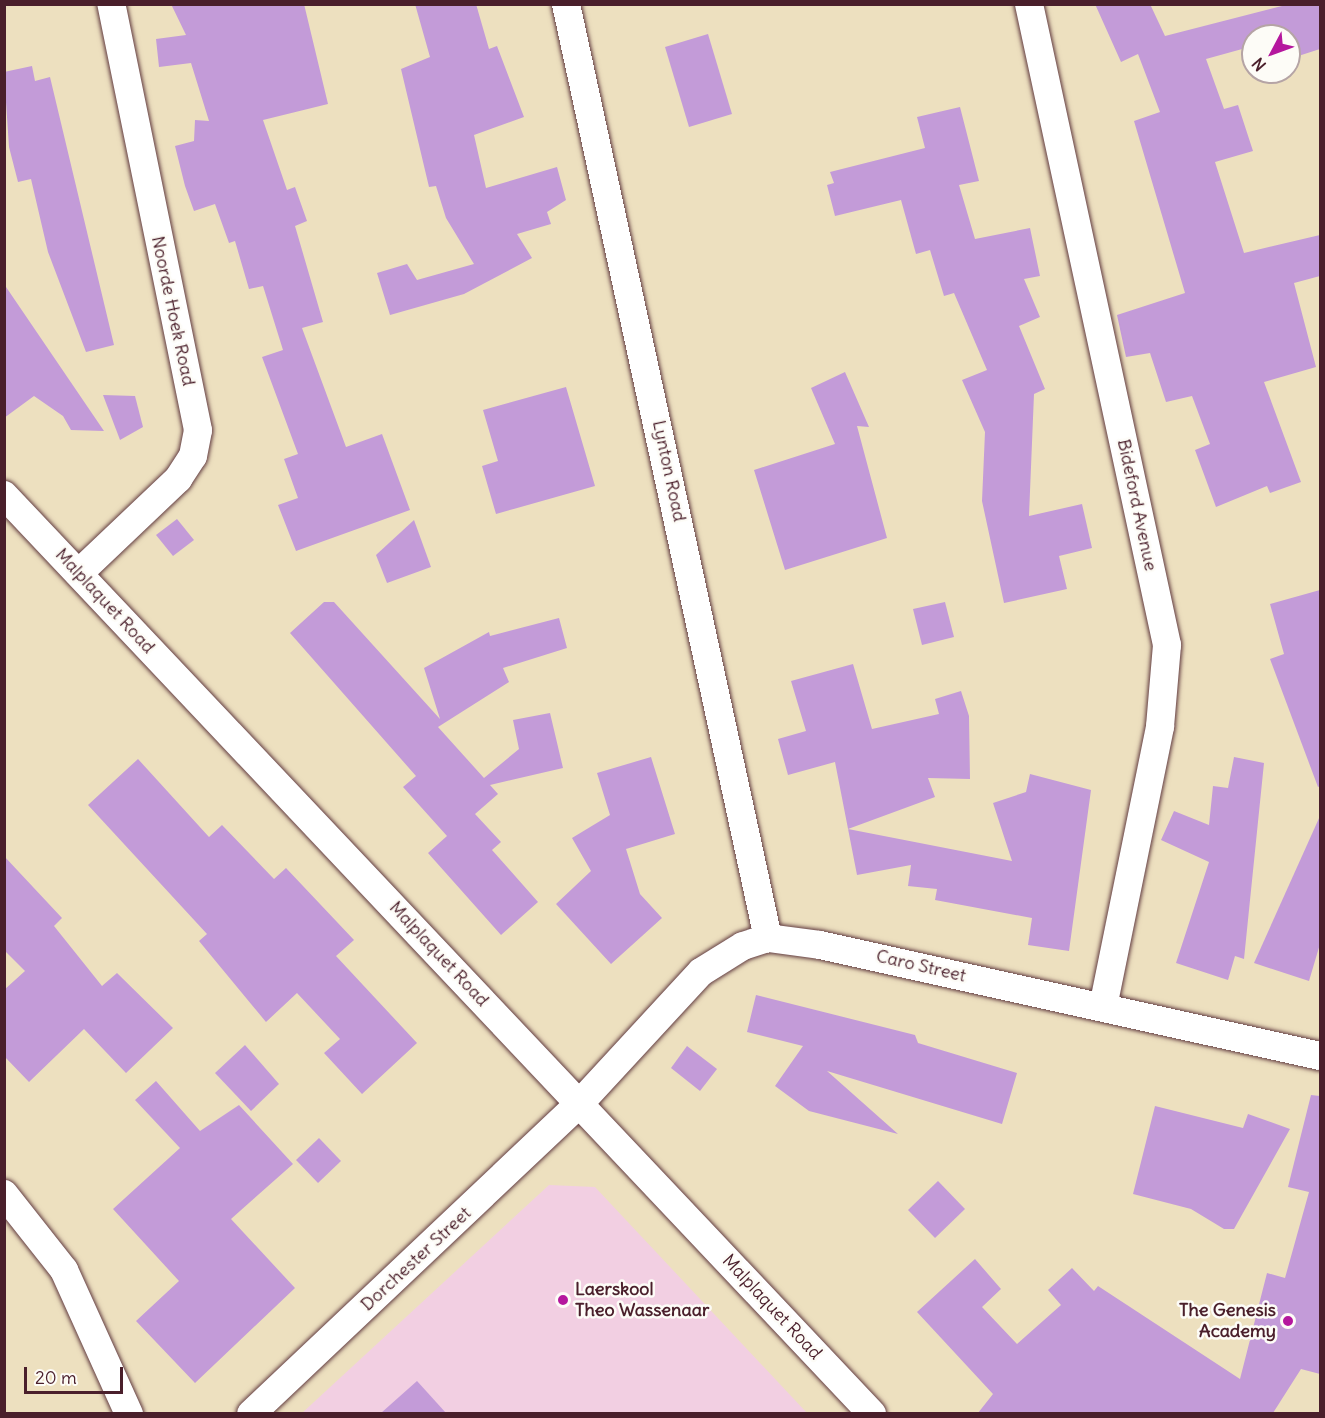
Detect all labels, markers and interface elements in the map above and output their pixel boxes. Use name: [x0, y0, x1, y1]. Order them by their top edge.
north arrow: [1241, 24, 1301, 84]
text: N: [1248, 54, 1270, 75]
street label: Noorde Hoek Road: [147, 234, 199, 388]
street label: Lynton Road: [648, 418, 690, 524]
street label: Bideford Avenue: [1112, 437, 1162, 573]
street label: Malplaquet Road: [51, 544, 159, 658]
street label: Malplaquet Road: [385, 897, 493, 1011]
street label: Caro Street: [874, 945, 968, 987]
street label: Dorchester Street: [356, 1202, 476, 1316]
street label: Malplaquet Road: [718, 1250, 826, 1364]
place label: Laerskool Theo Wassenaar: [575, 1279, 709, 1322]
marker: Laerskool Theo Wassenaar: [556, 1293, 570, 1307]
place label: The Genesis Academy: [1179, 1300, 1276, 1342]
marker: The Genesis Academy: [1281, 1314, 1295, 1328]
scale bar: [27, 1355, 126, 1393]
text: 20 m: [35, 1366, 77, 1389]

